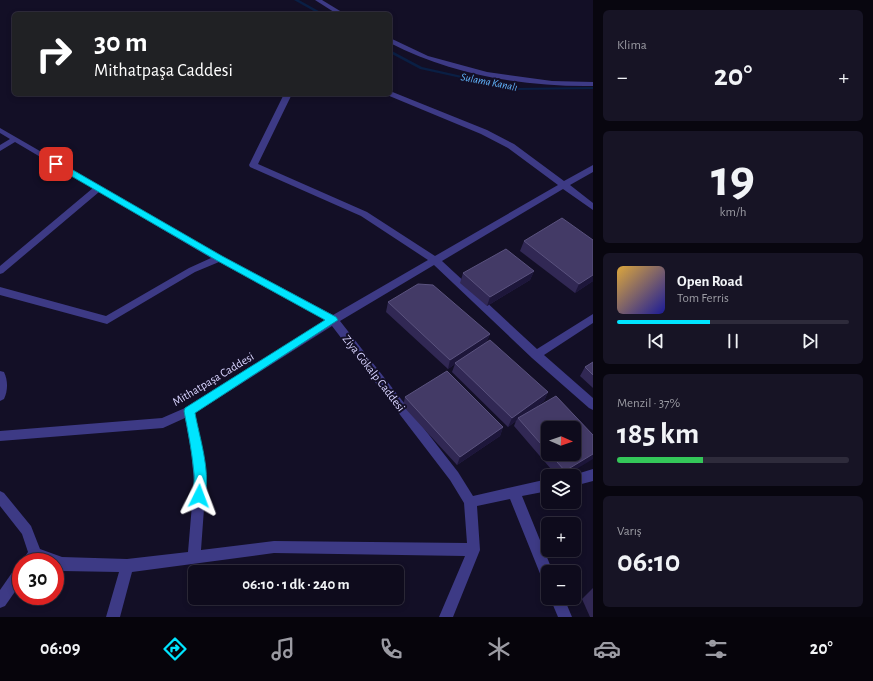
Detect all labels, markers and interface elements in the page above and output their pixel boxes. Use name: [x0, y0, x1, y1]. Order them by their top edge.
icon: right: [28, 28, 80, 80]
text: 30 m: [94, 29, 147, 57]
text: Klima: [617, 39, 647, 52]
text: 20°: [714, 61, 752, 91]
text: Mithatpaşa Caddesi: [94, 62, 233, 80]
text: −: [617, 66, 628, 88]
text: +: [838, 66, 849, 88]
water label: Sulama Kanalı: [460, 71, 518, 93]
pin: [39, 147, 73, 181]
icon: arrive: [45, 153, 67, 175]
text: 19: [711, 153, 755, 205]
text: km/h: [720, 206, 746, 219]
text: Open Road: [677, 274, 743, 289]
text: Tom Ferris: [677, 292, 729, 305]
icon: previous: [645, 330, 667, 352]
icon: pause: [722, 330, 744, 352]
icon: next: [799, 330, 821, 352]
street label: Ziya Gökalp Caddesi: [340, 332, 407, 414]
street label: Mithatpaşa Caddesi: [170, 350, 256, 408]
text: Menzil · 37%: [617, 397, 680, 410]
text: 185 km: [617, 419, 699, 449]
north arrow: [541, 421, 581, 461]
map controls: [541, 421, 581, 605]
button: layers: [541, 469, 581, 509]
position arrow: [178, 475, 220, 517]
button: +: [541, 517, 581, 557]
text: Varış: [617, 525, 642, 538]
text: 06:10: [617, 547, 680, 577]
speed limit sign: 30: [12, 553, 64, 605]
button: −: [541, 565, 581, 605]
text: 06:10 · 1 dk · 240 m: [242, 577, 350, 592]
icon: directions: [161, 635, 189, 663]
icon: music: [269, 635, 297, 663]
icon: phone: [377, 635, 405, 663]
icon: climate: [485, 635, 513, 663]
icon: car: [593, 635, 621, 663]
icon: filters: [702, 635, 730, 663]
text: 06:09: [40, 640, 80, 658]
text: 20°: [810, 640, 833, 658]

